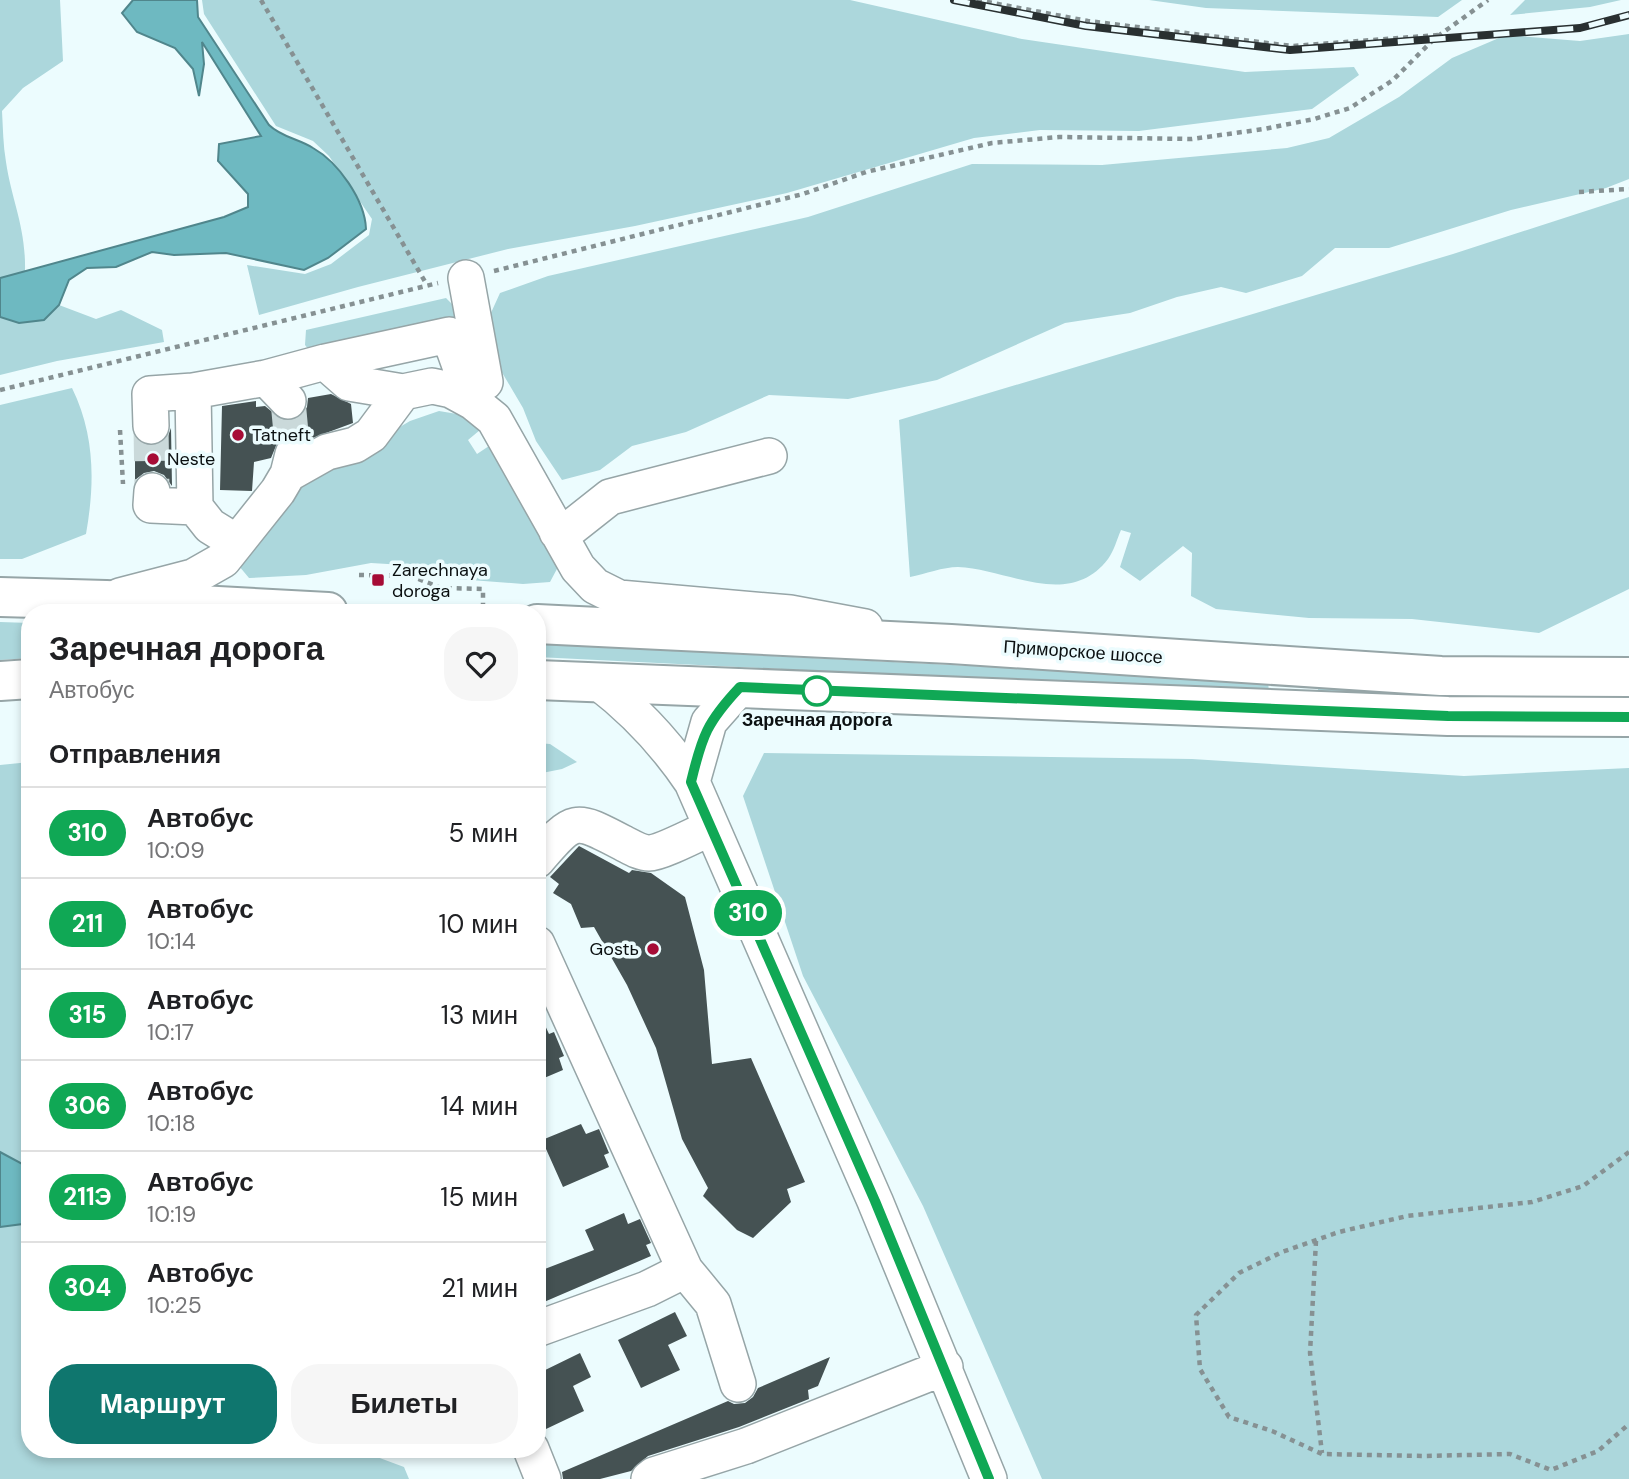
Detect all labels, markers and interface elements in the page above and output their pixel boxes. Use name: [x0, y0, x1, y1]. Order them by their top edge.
place label: Tatneft: [252, 423, 311, 447]
marker: Tatneft: [230, 427, 246, 443]
place label: Neste: [167, 447, 215, 471]
marker: Neste: [145, 451, 161, 467]
place label: Zarechnaya doroga: [392, 558, 488, 603]
marker: Zarechnaya doroga: [370, 572, 386, 588]
text: Заречная дорога: [49, 627, 324, 670]
button: heart: [444, 627, 518, 701]
street label: Приморское шоссе: [1002, 634, 1164, 670]
text: Автобус: [49, 675, 135, 705]
marker: Заречная дорога: [802, 676, 832, 706]
place label: Заречная дорога: [742, 708, 893, 732]
text: Отправления: [49, 737, 221, 771]
text: Автобус: [147, 801, 254, 835]
text: 5 мин: [448, 816, 518, 850]
text: 310: [68, 817, 107, 848]
text: 10:09: [147, 835, 205, 865]
line badge: 310: [708, 890, 788, 936]
text: Автобус: [147, 892, 254, 926]
text: 310: [728, 897, 768, 928]
text: 10 мин: [438, 907, 518, 941]
text: 211: [72, 908, 103, 939]
text: 10:14: [147, 926, 196, 956]
place label: Gostь: [590, 937, 639, 961]
marker: Gostь: [645, 941, 661, 957]
text: Автобус: [147, 983, 254, 1017]
text: 13 мин: [441, 998, 518, 1032]
text: 315: [69, 999, 106, 1030]
text: 10:17: [147, 1017, 194, 1047]
text: Автобус: [147, 1074, 254, 1108]
text: 14 мин: [440, 1089, 518, 1123]
text: 306: [64, 1090, 111, 1121]
text: 10:18: [147, 1108, 196, 1138]
text: Автобус: [147, 1165, 254, 1199]
text: 15 мин: [440, 1180, 518, 1214]
text: 211Э: [63, 1181, 112, 1212]
text: 10:19: [147, 1199, 196, 1229]
text: Автобус: [147, 1256, 254, 1290]
text: 21 мин: [441, 1271, 518, 1305]
text: 304: [64, 1272, 111, 1303]
text: 10:25: [147, 1290, 202, 1320]
button: Маршрут: [49, 1364, 277, 1444]
button: Билеты: [291, 1364, 518, 1444]

